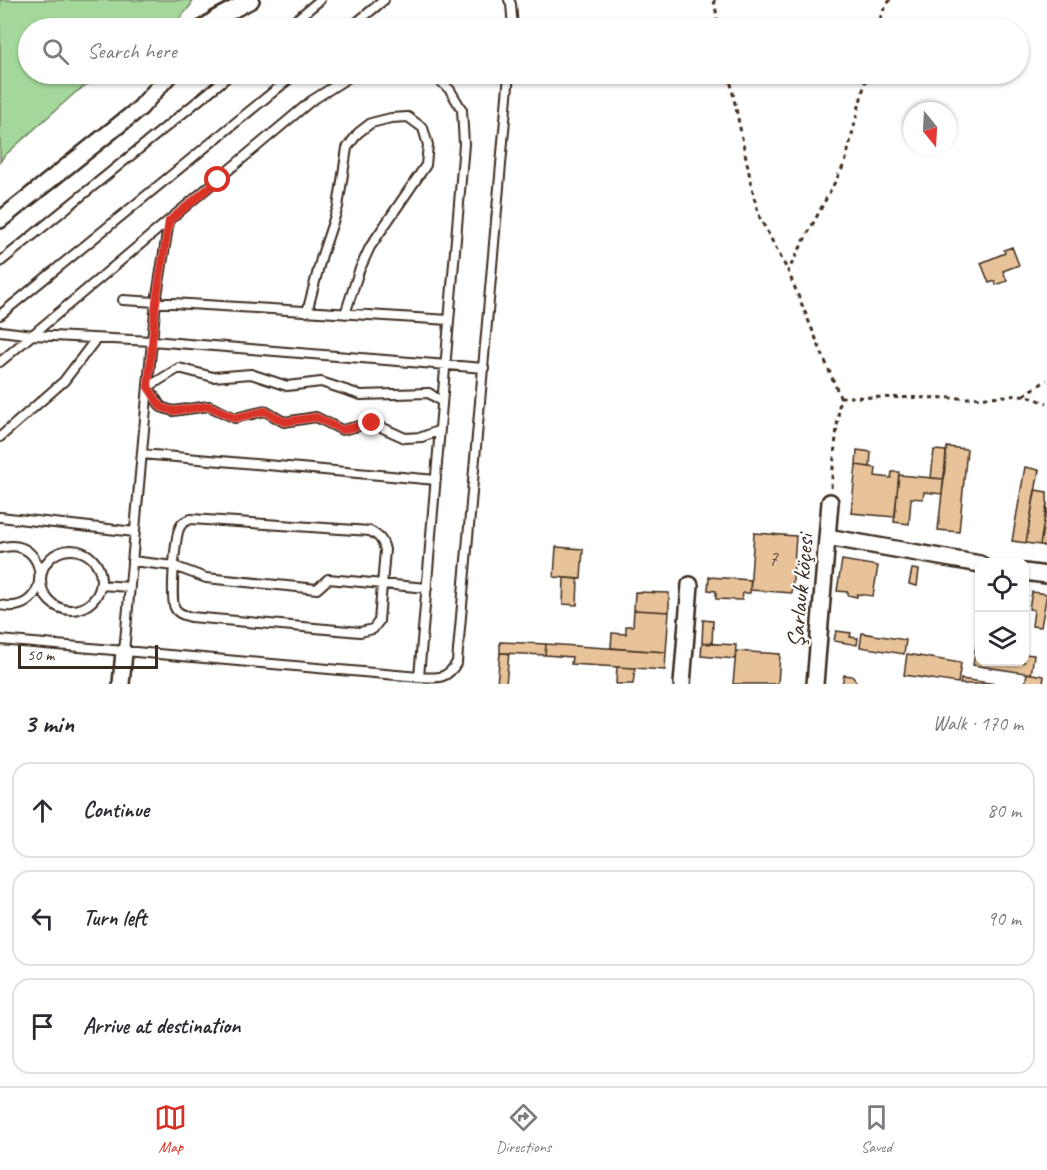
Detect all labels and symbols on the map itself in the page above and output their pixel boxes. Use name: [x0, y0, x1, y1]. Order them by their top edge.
north arrow: [903, 102, 957, 156]
route start: [204, 166, 230, 192]
route end: [358, 409, 384, 435]
street label: Şarlauk köçesi: [780, 530, 820, 649]
house number: 7: [768, 545, 779, 571]
scale bar: [18, 642, 158, 670]

